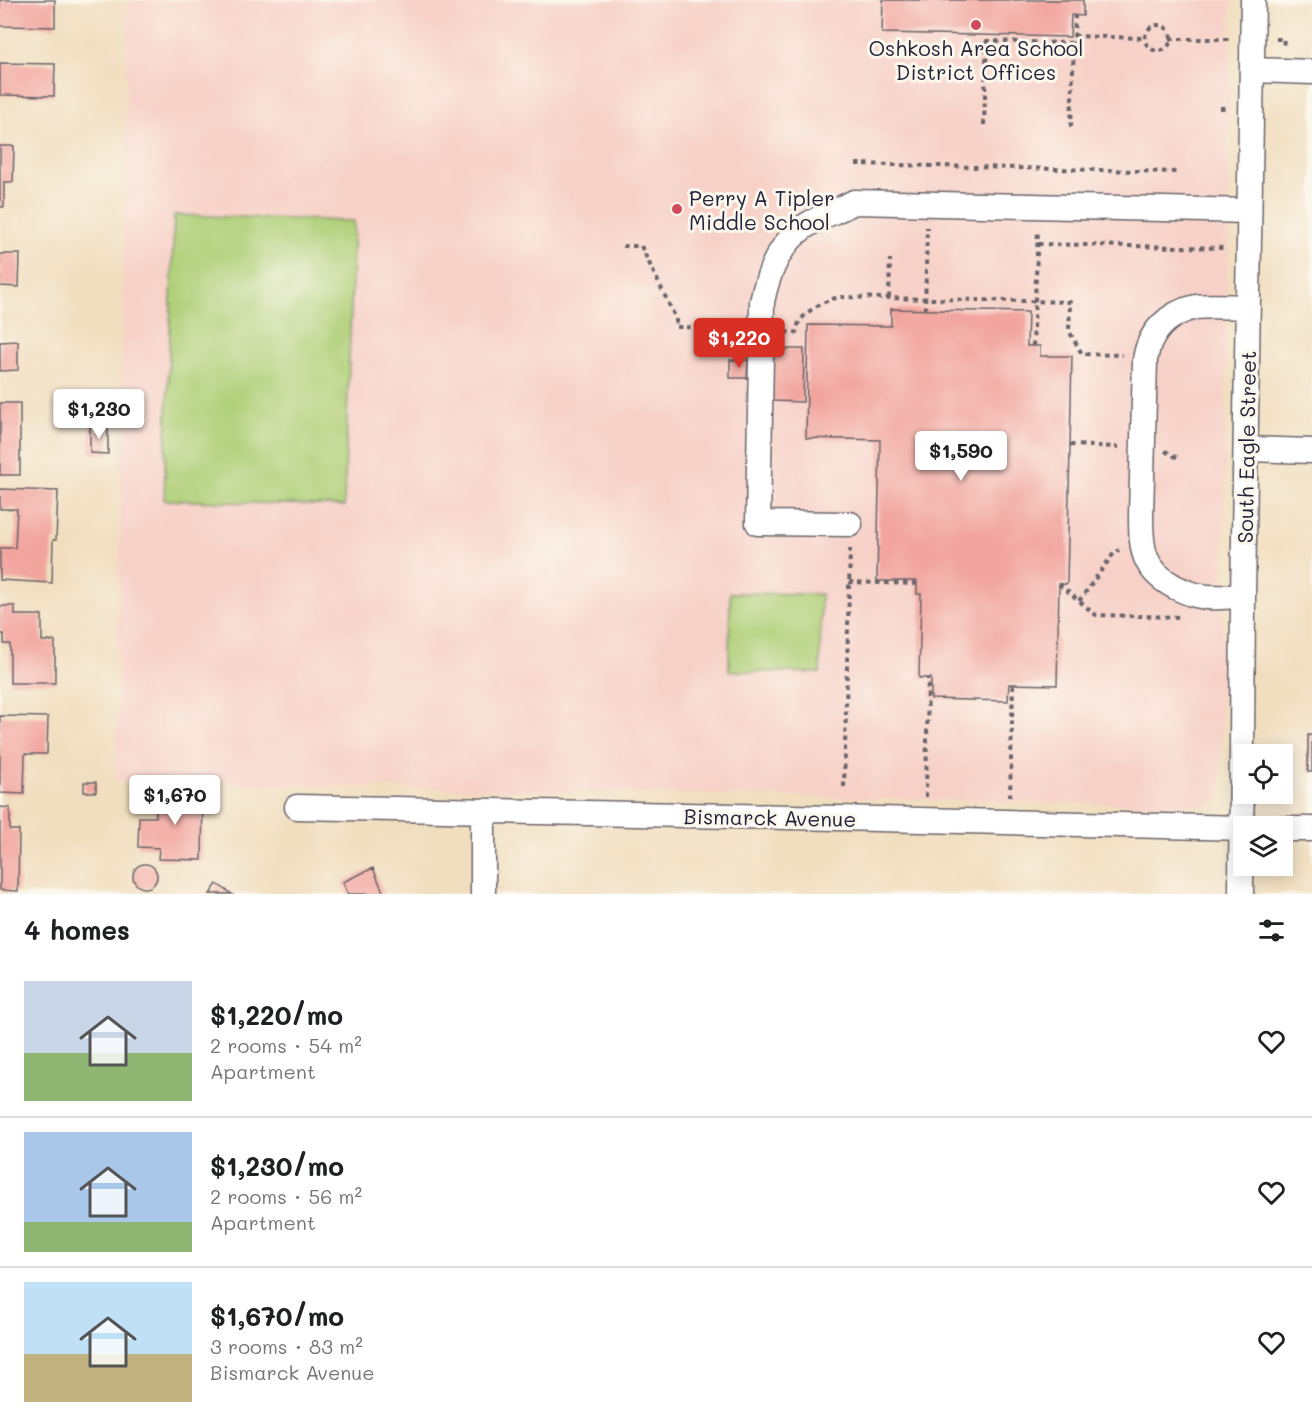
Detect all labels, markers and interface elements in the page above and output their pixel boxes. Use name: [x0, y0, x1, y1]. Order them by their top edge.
marker: Oshkosh Area School District Offices: [969, 18, 983, 32]
place label: Oshkosh Area School District Offices: [868, 34, 1084, 85]
place label: Perry A Tipler Middle School: [689, 184, 835, 235]
marker: Perry A Tipler Middle School: [670, 202, 684, 216]
pin: $1,220: [690, 318, 788, 369]
text: $1,220: [708, 324, 770, 350]
street label: South Eagle Street: [1231, 350, 1261, 544]
pin: $1,230: [50, 389, 148, 440]
text: $1,230: [67, 395, 131, 421]
pin: $1,590: [912, 431, 1010, 482]
text: $1,590: [929, 437, 993, 463]
map controls: [1233, 744, 1293, 876]
button: locate: [1233, 744, 1293, 804]
pin: $1,670: [126, 775, 224, 826]
text: $1,670: [143, 781, 207, 807]
street label: Bismarck Avenue: [683, 802, 857, 832]
button: layers: [1233, 816, 1293, 876]
text: 4 homes: [24, 913, 130, 947]
icon: filters: [1255, 914, 1288, 947]
text: $1,220/mo: [210, 998, 343, 1032]
icon: home: [72, 1005, 144, 1077]
icon: heart: [1255, 1025, 1288, 1058]
text: 2 rooms · 54 m²: [210, 1032, 362, 1058]
text: Apartment: [210, 1058, 316, 1084]
text: $1,230/mo: [210, 1149, 344, 1183]
icon: home: [72, 1156, 144, 1228]
icon: heart: [1255, 1176, 1288, 1209]
text: 2 rooms · 56 m²: [210, 1183, 362, 1209]
text: Apartment: [210, 1209, 316, 1235]
text: $1,670/mo: [210, 1299, 344, 1333]
icon: home: [72, 1306, 144, 1378]
icon: heart: [1255, 1326, 1288, 1359]
text: 3 rooms · 83 m²: [210, 1333, 363, 1359]
text: Bismarck Avenue: [210, 1359, 375, 1385]

